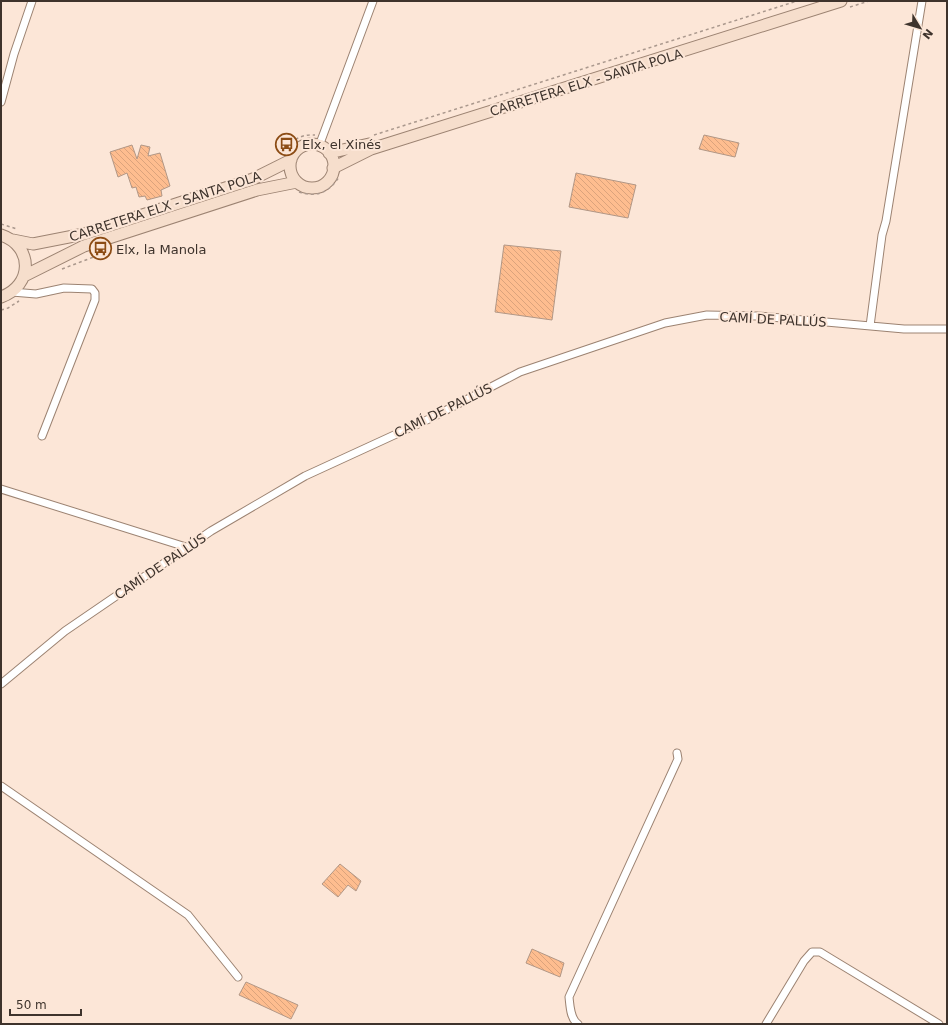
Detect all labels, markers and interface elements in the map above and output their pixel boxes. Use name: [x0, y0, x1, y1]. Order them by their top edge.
north arrow: [900, 8, 940, 48]
text: N: [920, 26, 935, 41]
street label: CARRETERA ELX - SANTA POLA: [488, 46, 684, 119]
bus stop icon: Elx, el Xinés: [273, 131, 299, 157]
place label: Elx, el Xinés: [302, 137, 381, 152]
street label: CARRETERA ELX - SANTA POLA: [67, 168, 263, 245]
bus stop icon: Elx, la Manola: [88, 236, 114, 262]
place label: Elx, la Manola: [116, 242, 206, 257]
street label: CAMÍ DE PALLÚS: [719, 309, 827, 330]
street label: CAMÍ DE PALLÚS: [392, 380, 495, 441]
street label: CAMÍ DE PALLÚS: [112, 530, 209, 603]
scale bar: [10, 991, 81, 1017]
text: 50 m: [16, 998, 47, 1012]

